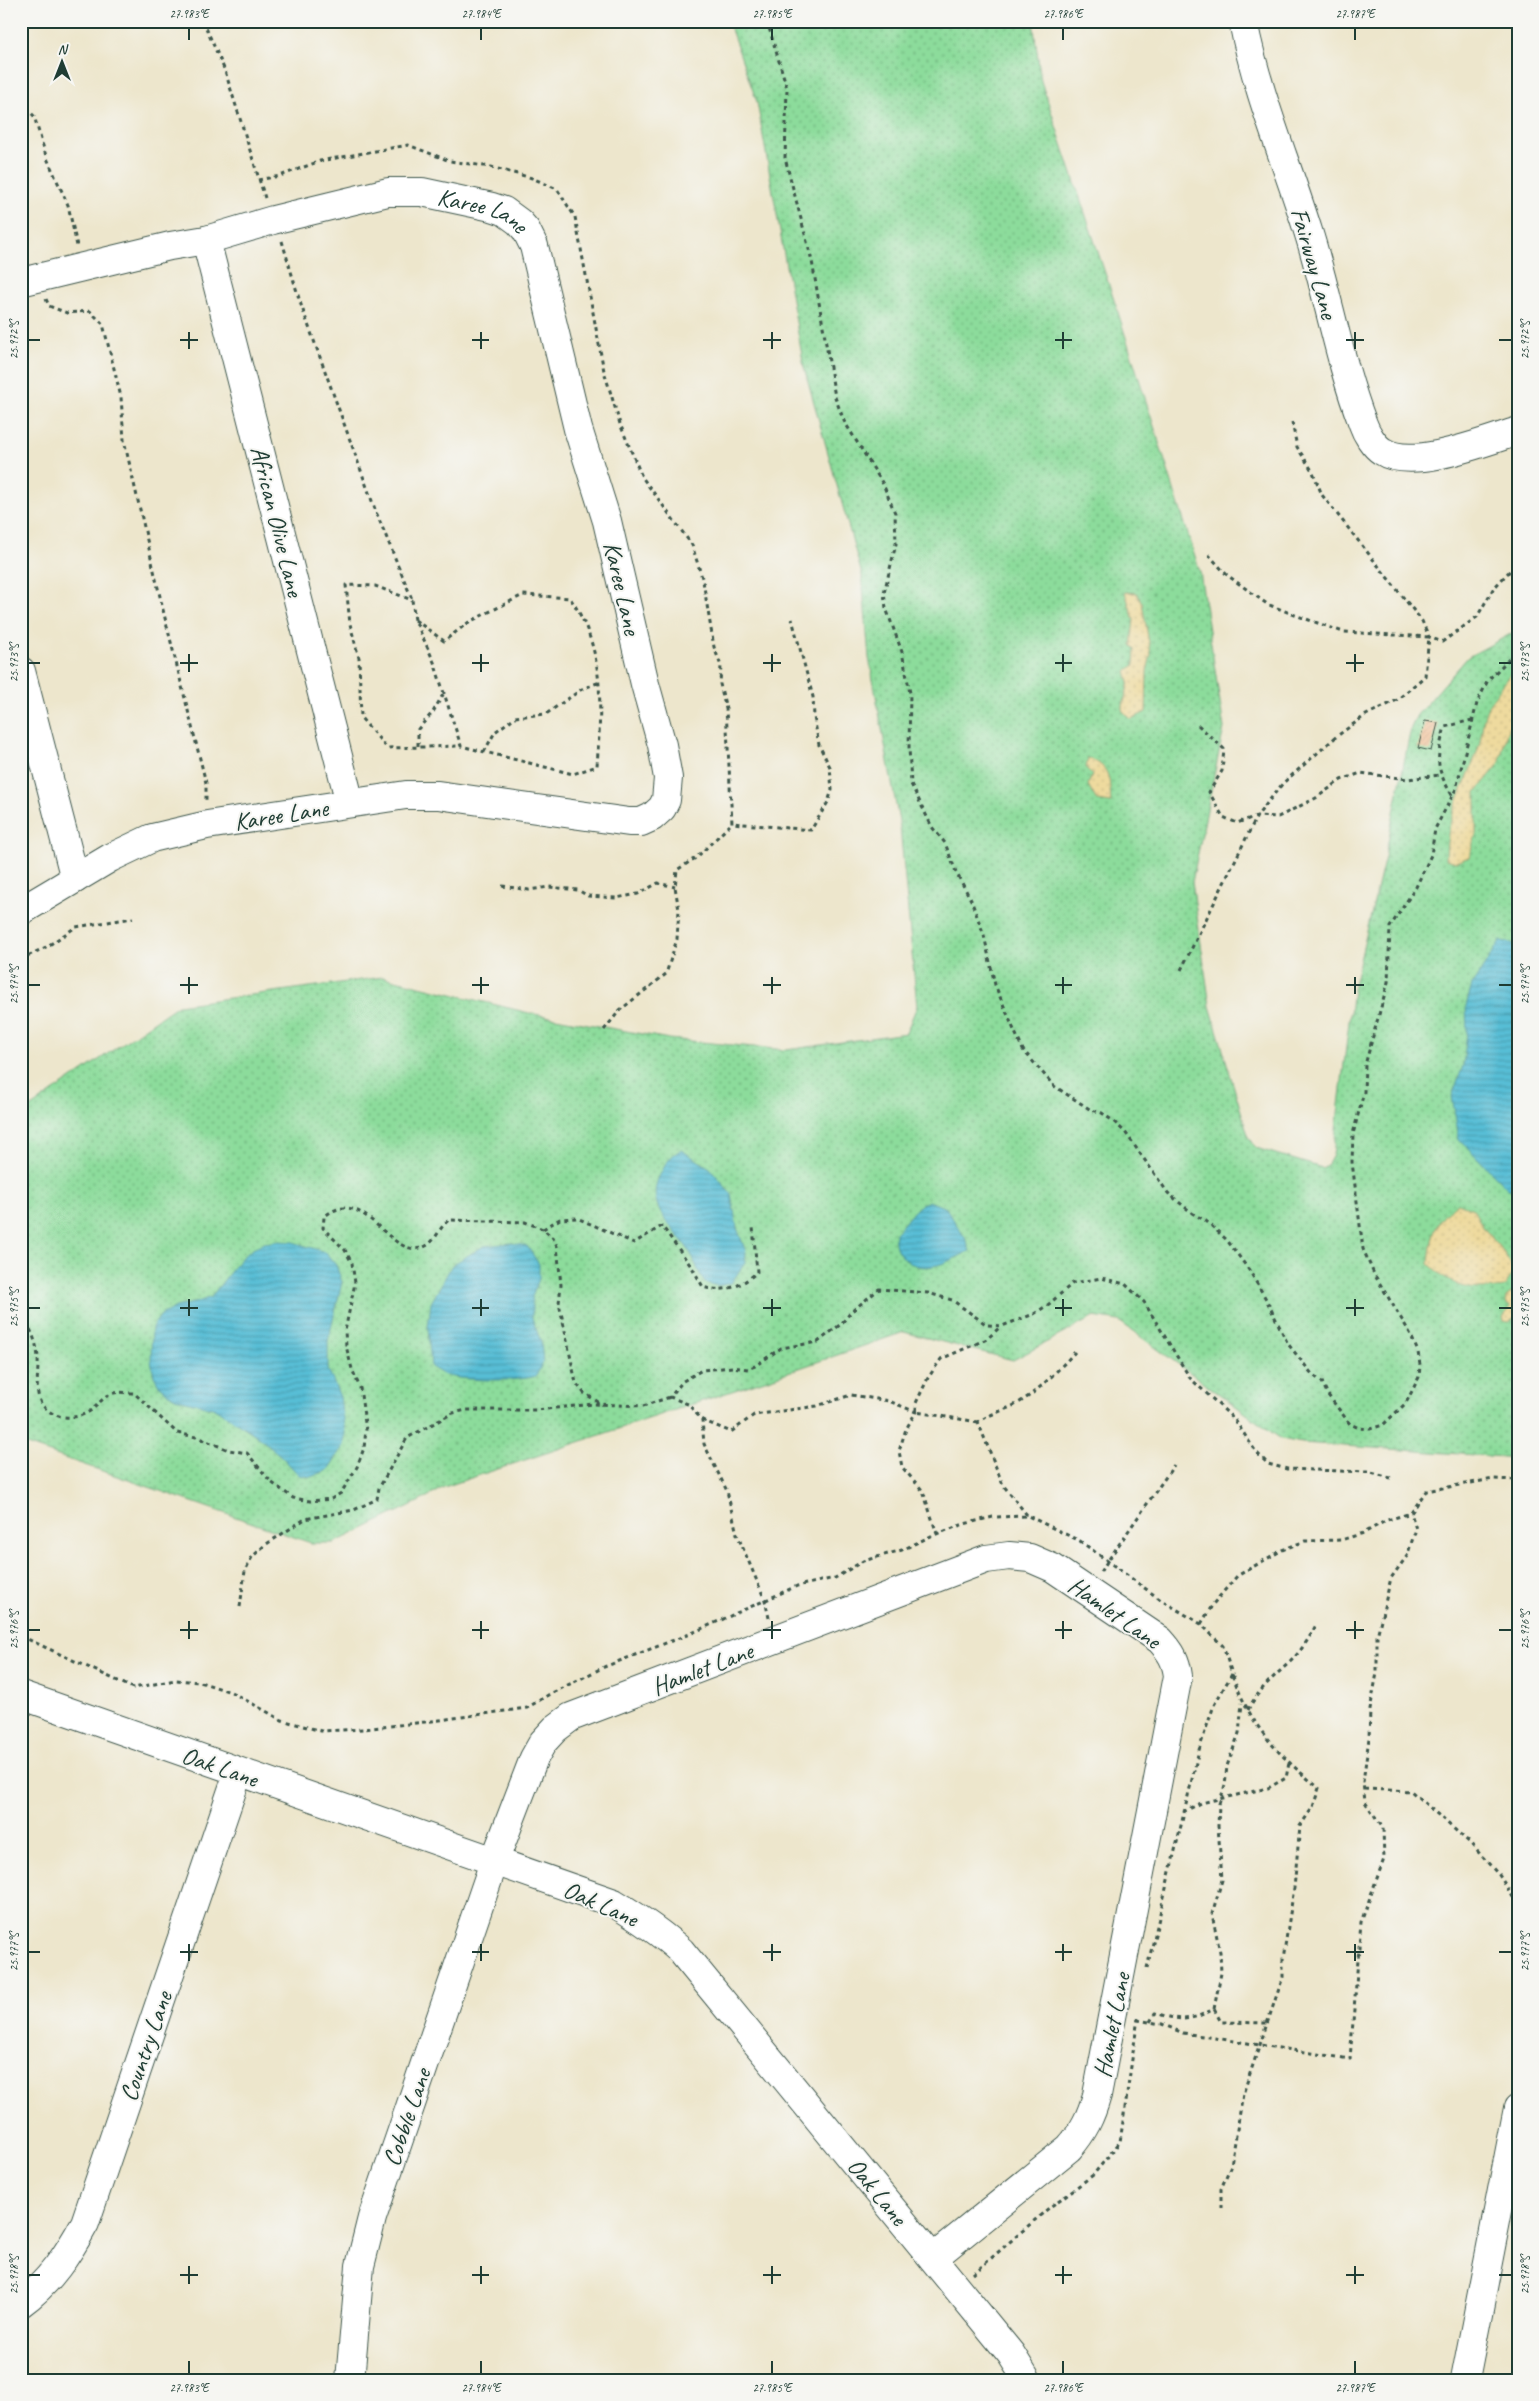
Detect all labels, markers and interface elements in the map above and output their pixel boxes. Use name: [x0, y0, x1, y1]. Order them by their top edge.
text: 27.983°E: [169, 6, 210, 22]
text: 27.984°E: [461, 6, 502, 22]
text: 27.985°E: [752, 6, 793, 22]
text: 27.986°E: [1043, 6, 1084, 22]
text: 27.987°E: [1335, 6, 1376, 22]
north arrow: [38, 38, 88, 88]
text: N: [58, 41, 69, 58]
street label: Karee Lane: [435, 181, 537, 241]
street label: Fairway Lane: [1283, 204, 1346, 324]
text: 25.972°S: [6, 319, 22, 359]
text: 25.972°S: [1517, 319, 1533, 359]
street label: African Olive Lane: [243, 443, 312, 602]
street label: Karee Lane: [596, 539, 649, 640]
text: 25.973°S: [6, 642, 22, 682]
text: 25.973°S: [1517, 642, 1533, 682]
street label: Karee Lane: [232, 791, 332, 838]
text: 25.974°S: [6, 964, 22, 1004]
text: 25.974°S: [1517, 964, 1533, 1004]
text: 25.975°S: [6, 1287, 22, 1327]
text: 25.975°S: [1517, 1287, 1533, 1327]
street label: Hamlet Lane: [1062, 1569, 1169, 1657]
text: 25.976°S: [6, 1609, 22, 1649]
text: 25.976°S: [1517, 1609, 1533, 1649]
street label: Hamlet Lane: [647, 1634, 759, 1703]
street label: Oak Lane: [177, 1739, 264, 1795]
street label: Oak Lane: [558, 1873, 645, 1935]
text: 25.977°S: [6, 1931, 22, 1971]
text: 25.977°S: [1517, 1931, 1533, 1971]
street label: Hamlet Lane: [1086, 1968, 1138, 2080]
street label: Country Lane: [112, 1985, 180, 2105]
street label: Cobble Lane: [375, 2063, 439, 2170]
street label: Oak Lane: [840, 2151, 916, 2234]
text: 25.978°S: [6, 2254, 22, 2294]
text: 25.978°S: [1517, 2254, 1533, 2294]
text: 27.983°E: [169, 2380, 210, 2396]
text: 27.984°E: [461, 2380, 502, 2396]
text: 27.985°E: [752, 2380, 793, 2396]
text: 27.986°E: [1043, 2380, 1084, 2396]
text: 27.987°E: [1335, 2380, 1376, 2396]

